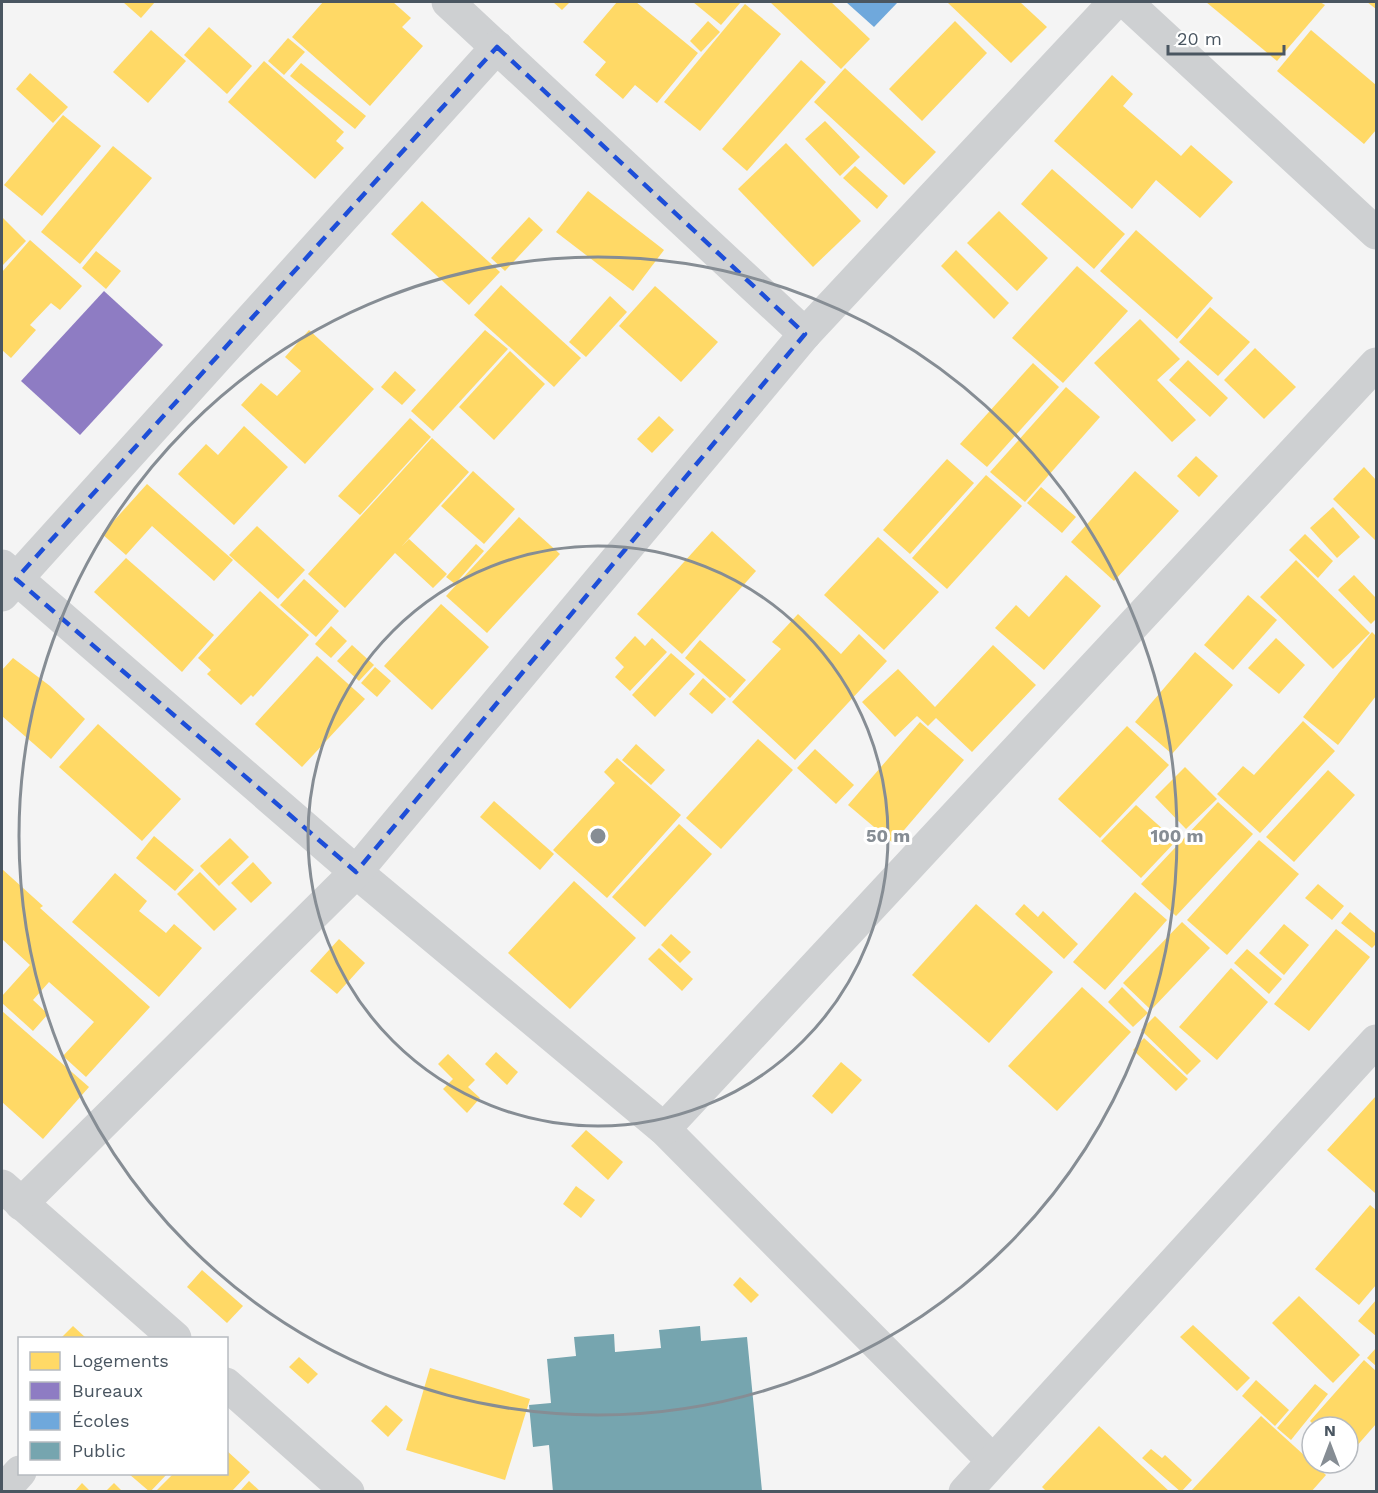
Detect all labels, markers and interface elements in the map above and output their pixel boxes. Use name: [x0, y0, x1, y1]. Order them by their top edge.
scale bar: [1168, 18, 1284, 56]
text: 20 m: [1177, 28, 1222, 49]
text: 50 m: [866, 825, 910, 846]
text: 100 m: [1150, 825, 1204, 846]
centre of rings: [588, 826, 608, 846]
legend: [18, 1337, 228, 1475]
text: Logements: [72, 1350, 169, 1371]
text: Bureaux: [72, 1380, 143, 1401]
text: Écoles: [72, 1410, 129, 1431]
north arrow: [1300, 1415, 1360, 1475]
text: N: [1324, 1421, 1336, 1440]
text: Public: [72, 1440, 126, 1461]

